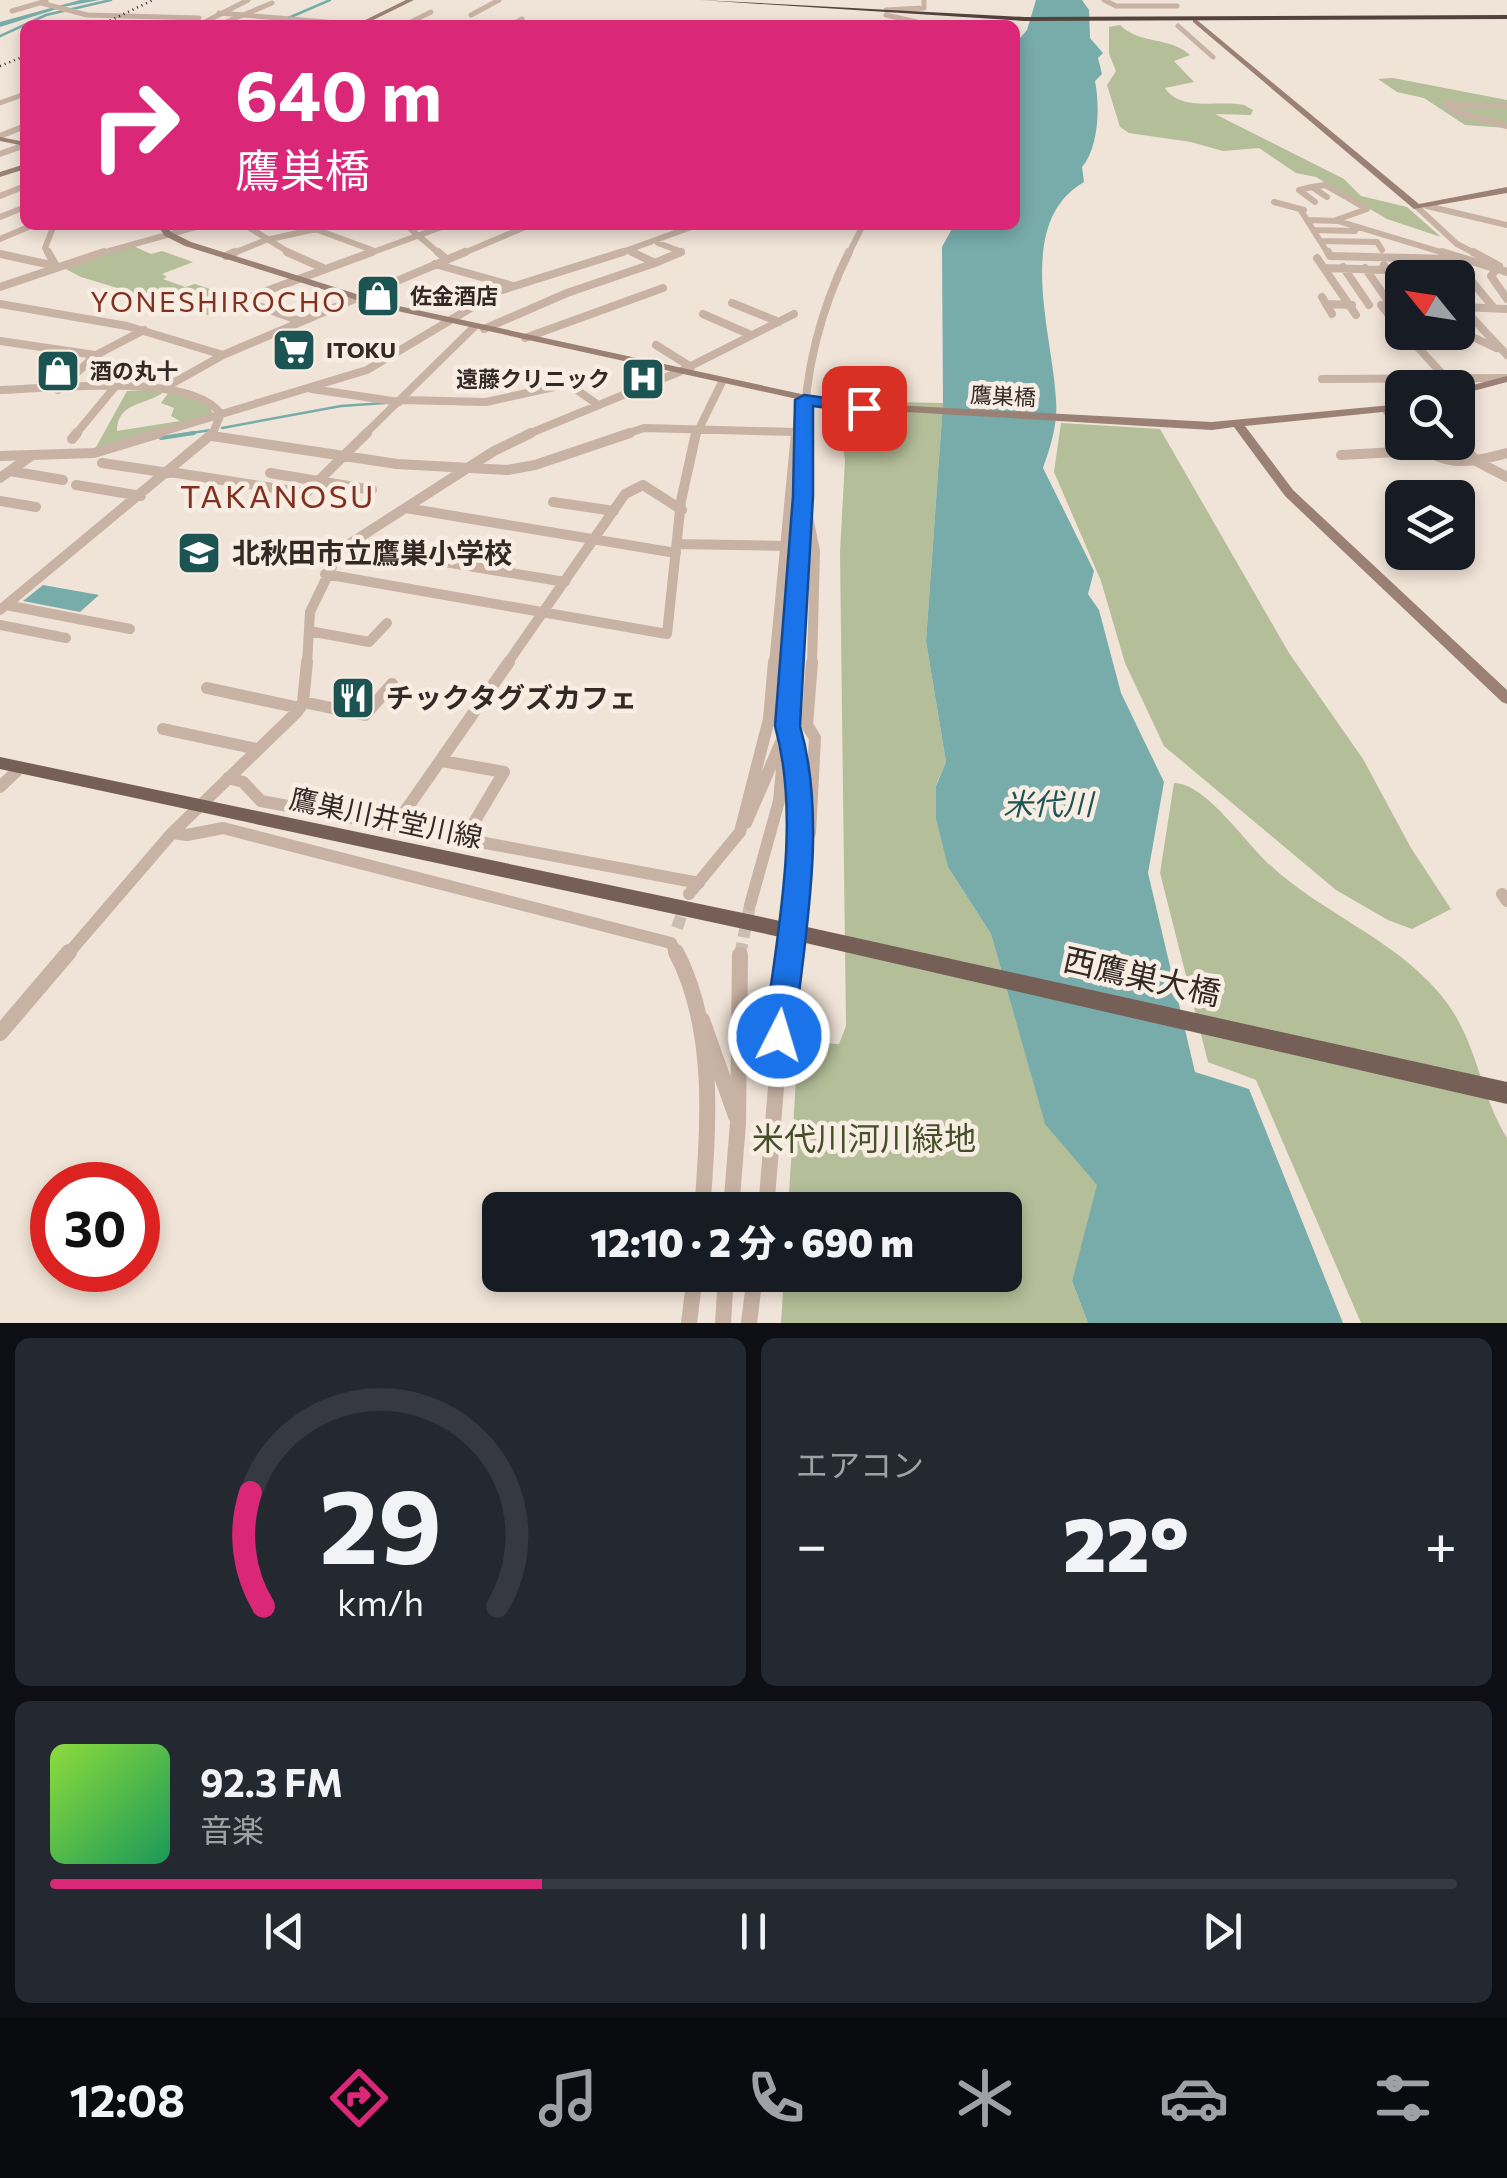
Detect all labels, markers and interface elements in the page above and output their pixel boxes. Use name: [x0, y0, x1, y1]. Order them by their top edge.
text: 640 m: [235, 50, 442, 135]
icon: right: [70, 60, 200, 190]
text: 鷹巣橋: [235, 141, 370, 196]
north arrow: [1385, 260, 1475, 350]
map controls: [1385, 260, 1475, 570]
shop icon: 佐金酒店: [355, 273, 401, 319]
place label: 佐金酒店: [410, 282, 498, 309]
district label: YONESHIROCHO: [90, 284, 348, 318]
supermarket icon: ITOKU: [271, 327, 317, 373]
place label: ITOKU: [326, 336, 396, 363]
shop icon: 酒の丸十: [35, 348, 81, 394]
hospital icon: 遠藤クリニック: [620, 356, 666, 402]
place label: 酒の丸十: [90, 357, 178, 384]
place label: 遠藤クリニック: [456, 365, 610, 392]
pin: [822, 366, 907, 451]
button: search: [1385, 370, 1475, 460]
street label: 鷹巣橋: [969, 380, 1037, 411]
icon: arrive: [837, 381, 892, 436]
district label: TAKANOSU: [180, 475, 376, 515]
button: layers: [1385, 480, 1475, 570]
school or university icon: 北秋田市立鷹巣小学校: [176, 530, 222, 576]
place label: 北秋田市立鷹巣小学校: [232, 535, 512, 569]
restaurant icon: チックタグズカフェ: [330, 675, 376, 721]
place label: チックタグズカフェ: [386, 680, 637, 714]
street label: 鷹巣川井堂川線: [287, 780, 486, 854]
water label: 米代川: [1003, 784, 1096, 821]
street label: 西鷹巣大橋: [1060, 938, 1225, 1013]
position arrow: [727, 984, 831, 1088]
park label: 米代川河川緑地: [752, 1117, 976, 1157]
speed limit sign: 30: [30, 1162, 160, 1292]
text: 12:10 · 2 分 · 690 m: [590, 1218, 914, 1265]
text: エアコン: [796, 1444, 924, 1484]
text: 29: [319, 1458, 442, 1585]
text: 22°: [1063, 1496, 1189, 1587]
text: −: [796, 1509, 827, 1576]
text: +: [1425, 1509, 1457, 1576]
text: km/h: [337, 1580, 424, 1623]
text: 92.3 FM: [200, 1758, 343, 1805]
text: 音楽: [200, 1809, 264, 1849]
icon: previous: [257, 1904, 312, 1959]
icon: pause: [726, 1904, 781, 1959]
icon: next: [1195, 1904, 1250, 1959]
icon: directions: [324, 2063, 394, 2133]
icon: music: [533, 2063, 603, 2133]
icon: phone: [741, 2063, 811, 2133]
icon: climate: [950, 2063, 1020, 2133]
icon: car: [1159, 2063, 1229, 2133]
icon: filters: [1368, 2063, 1438, 2133]
text: 12:08: [69, 2071, 185, 2126]

